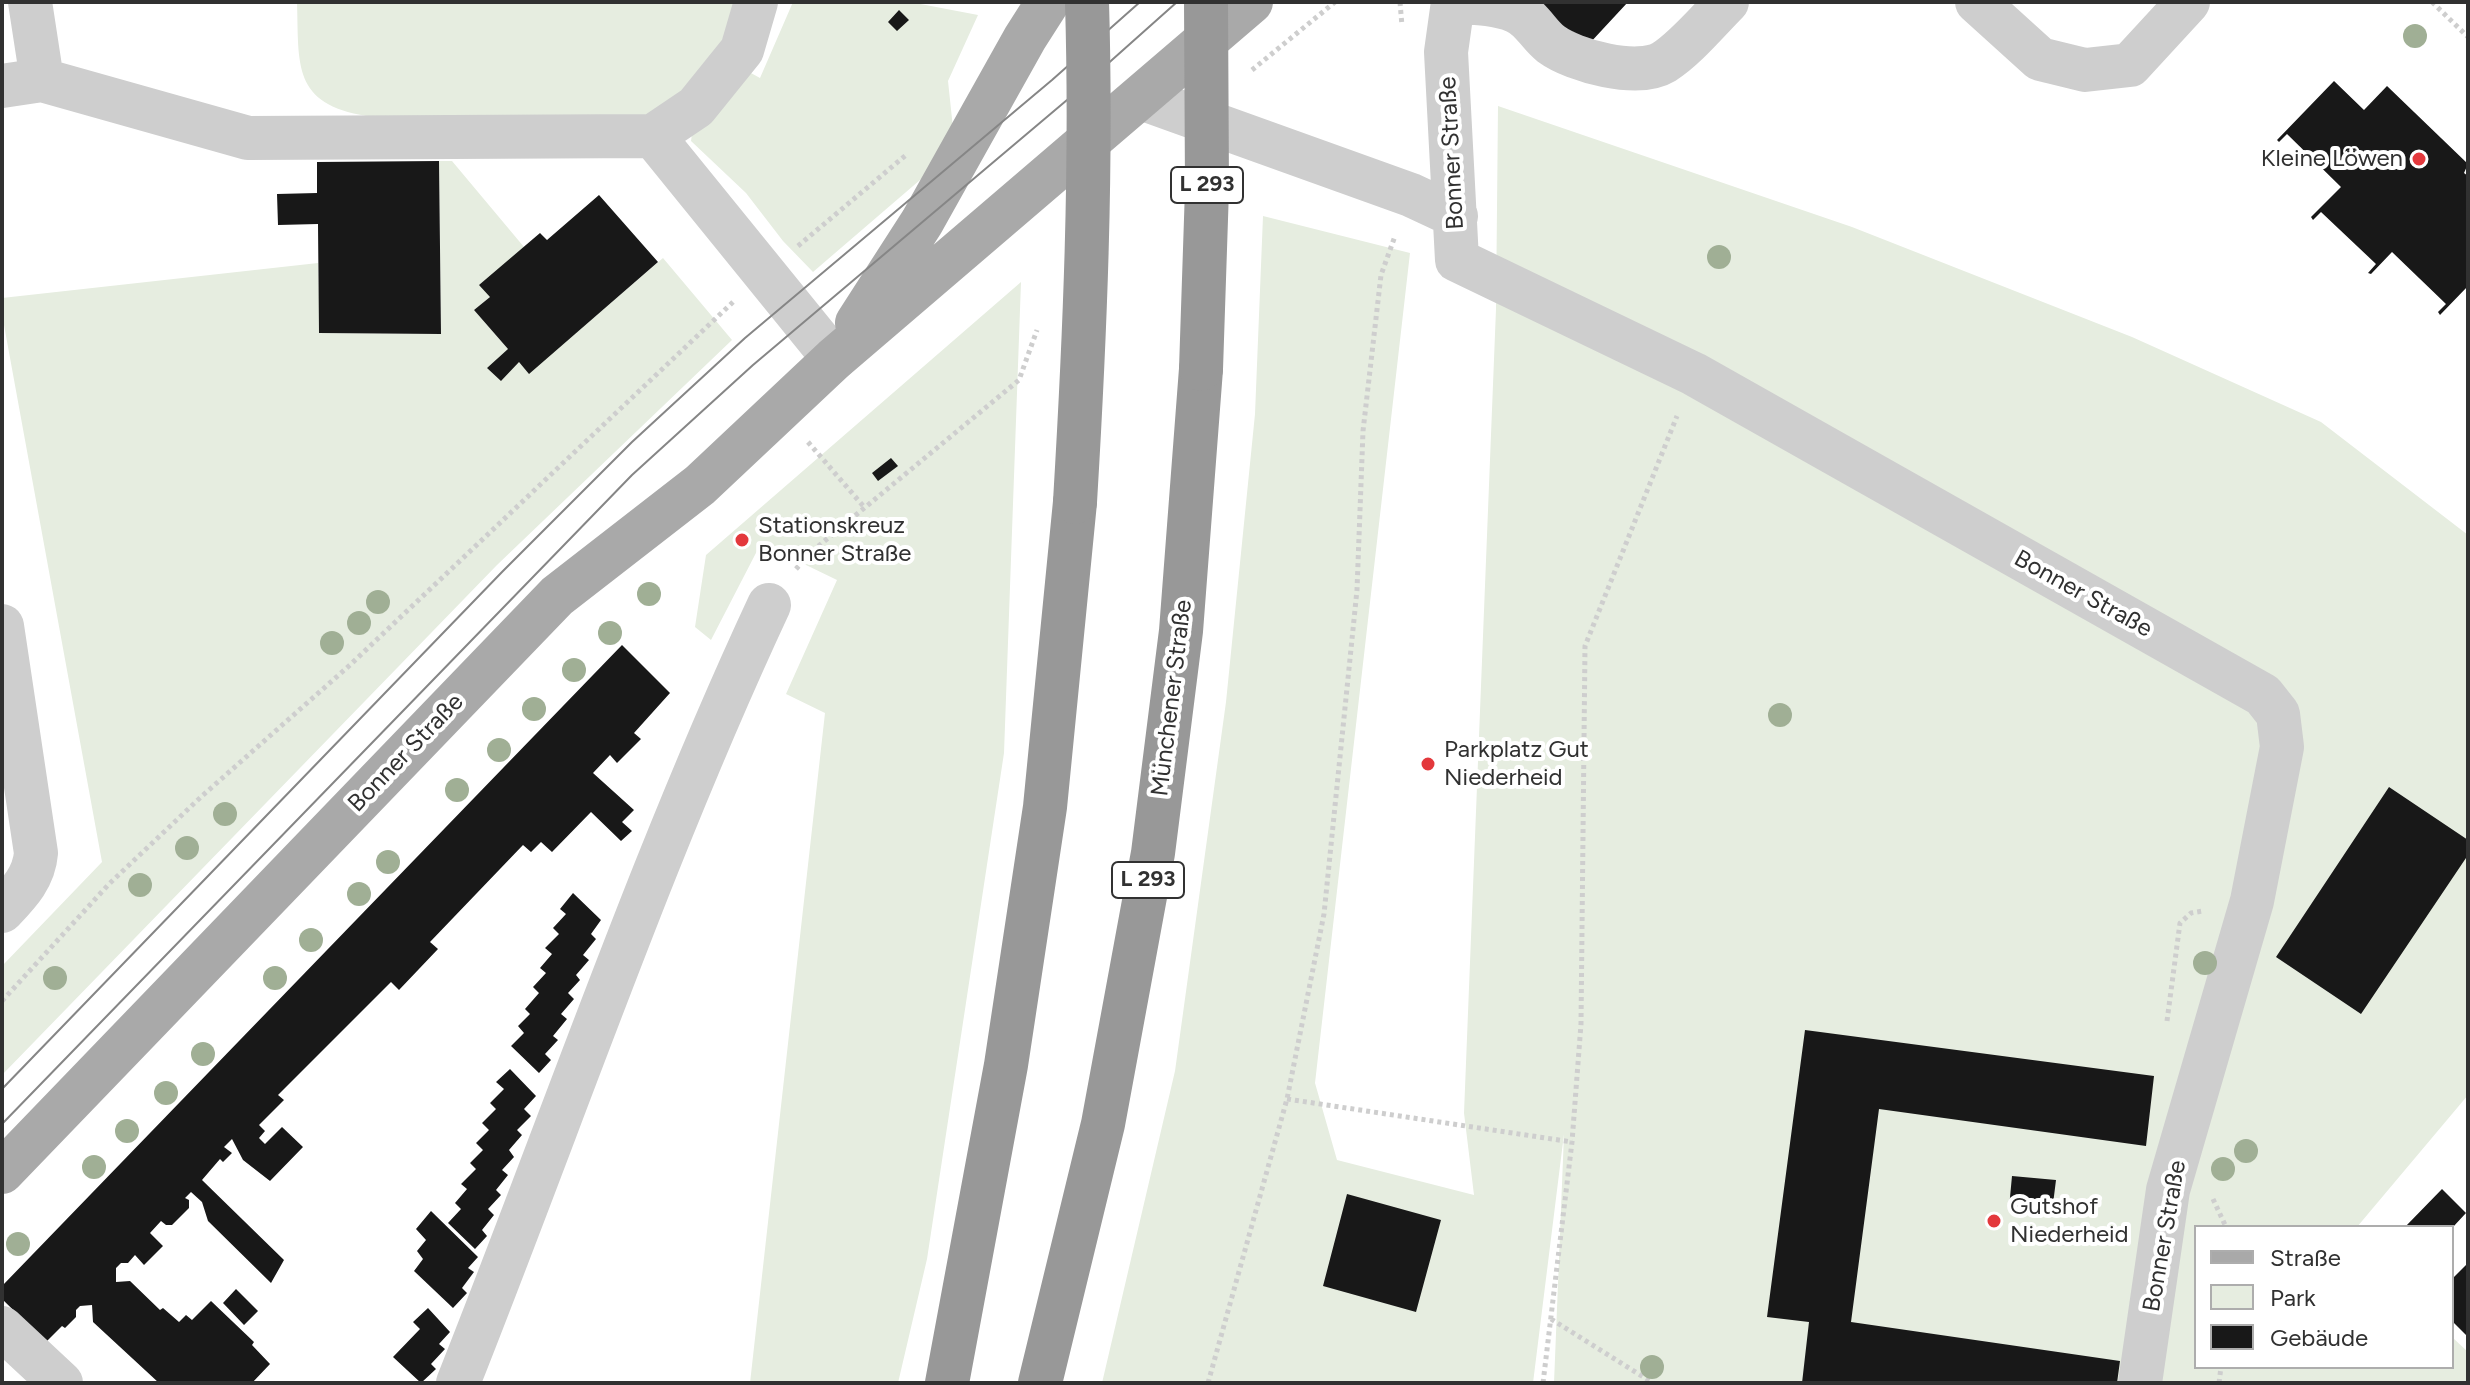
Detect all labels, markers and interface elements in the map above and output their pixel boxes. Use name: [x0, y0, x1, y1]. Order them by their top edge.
street label: Bonner Straße: [1434, 76, 1470, 230]
place label: Kleine Löwen: [2261, 145, 2403, 173]
marker: Kleine Löwen: [2410, 150, 2428, 168]
road number: L 293: [1171, 167, 1243, 203]
place label: Stationskreuz Bonner Straße: [758, 512, 911, 568]
marker: Stationskreuz Bonner Straße: [733, 531, 751, 549]
street label: Bonner Straße: [2009, 544, 2157, 644]
street label: Münchener Straße: [1146, 598, 1198, 798]
street label: Bonner Straße: [342, 688, 470, 818]
place label: Parkplatz Gut Niederheid: [1444, 736, 1589, 792]
marker: Parkplatz Gut Niederheid: [1419, 755, 1437, 773]
road number: L 293: [1112, 862, 1184, 898]
street label: Bonner Straße: [2138, 1158, 2192, 1314]
place label: Gutshof Niederheid: [2010, 1193, 2129, 1249]
marker: Gutshof Niederheid: [1985, 1212, 2003, 1230]
legend: [2194, 1225, 2454, 1369]
text: Straße: [2270, 1243, 2341, 1272]
text: Park: [2270, 1283, 2316, 1312]
text: Gebäude: [2270, 1323, 2368, 1352]

